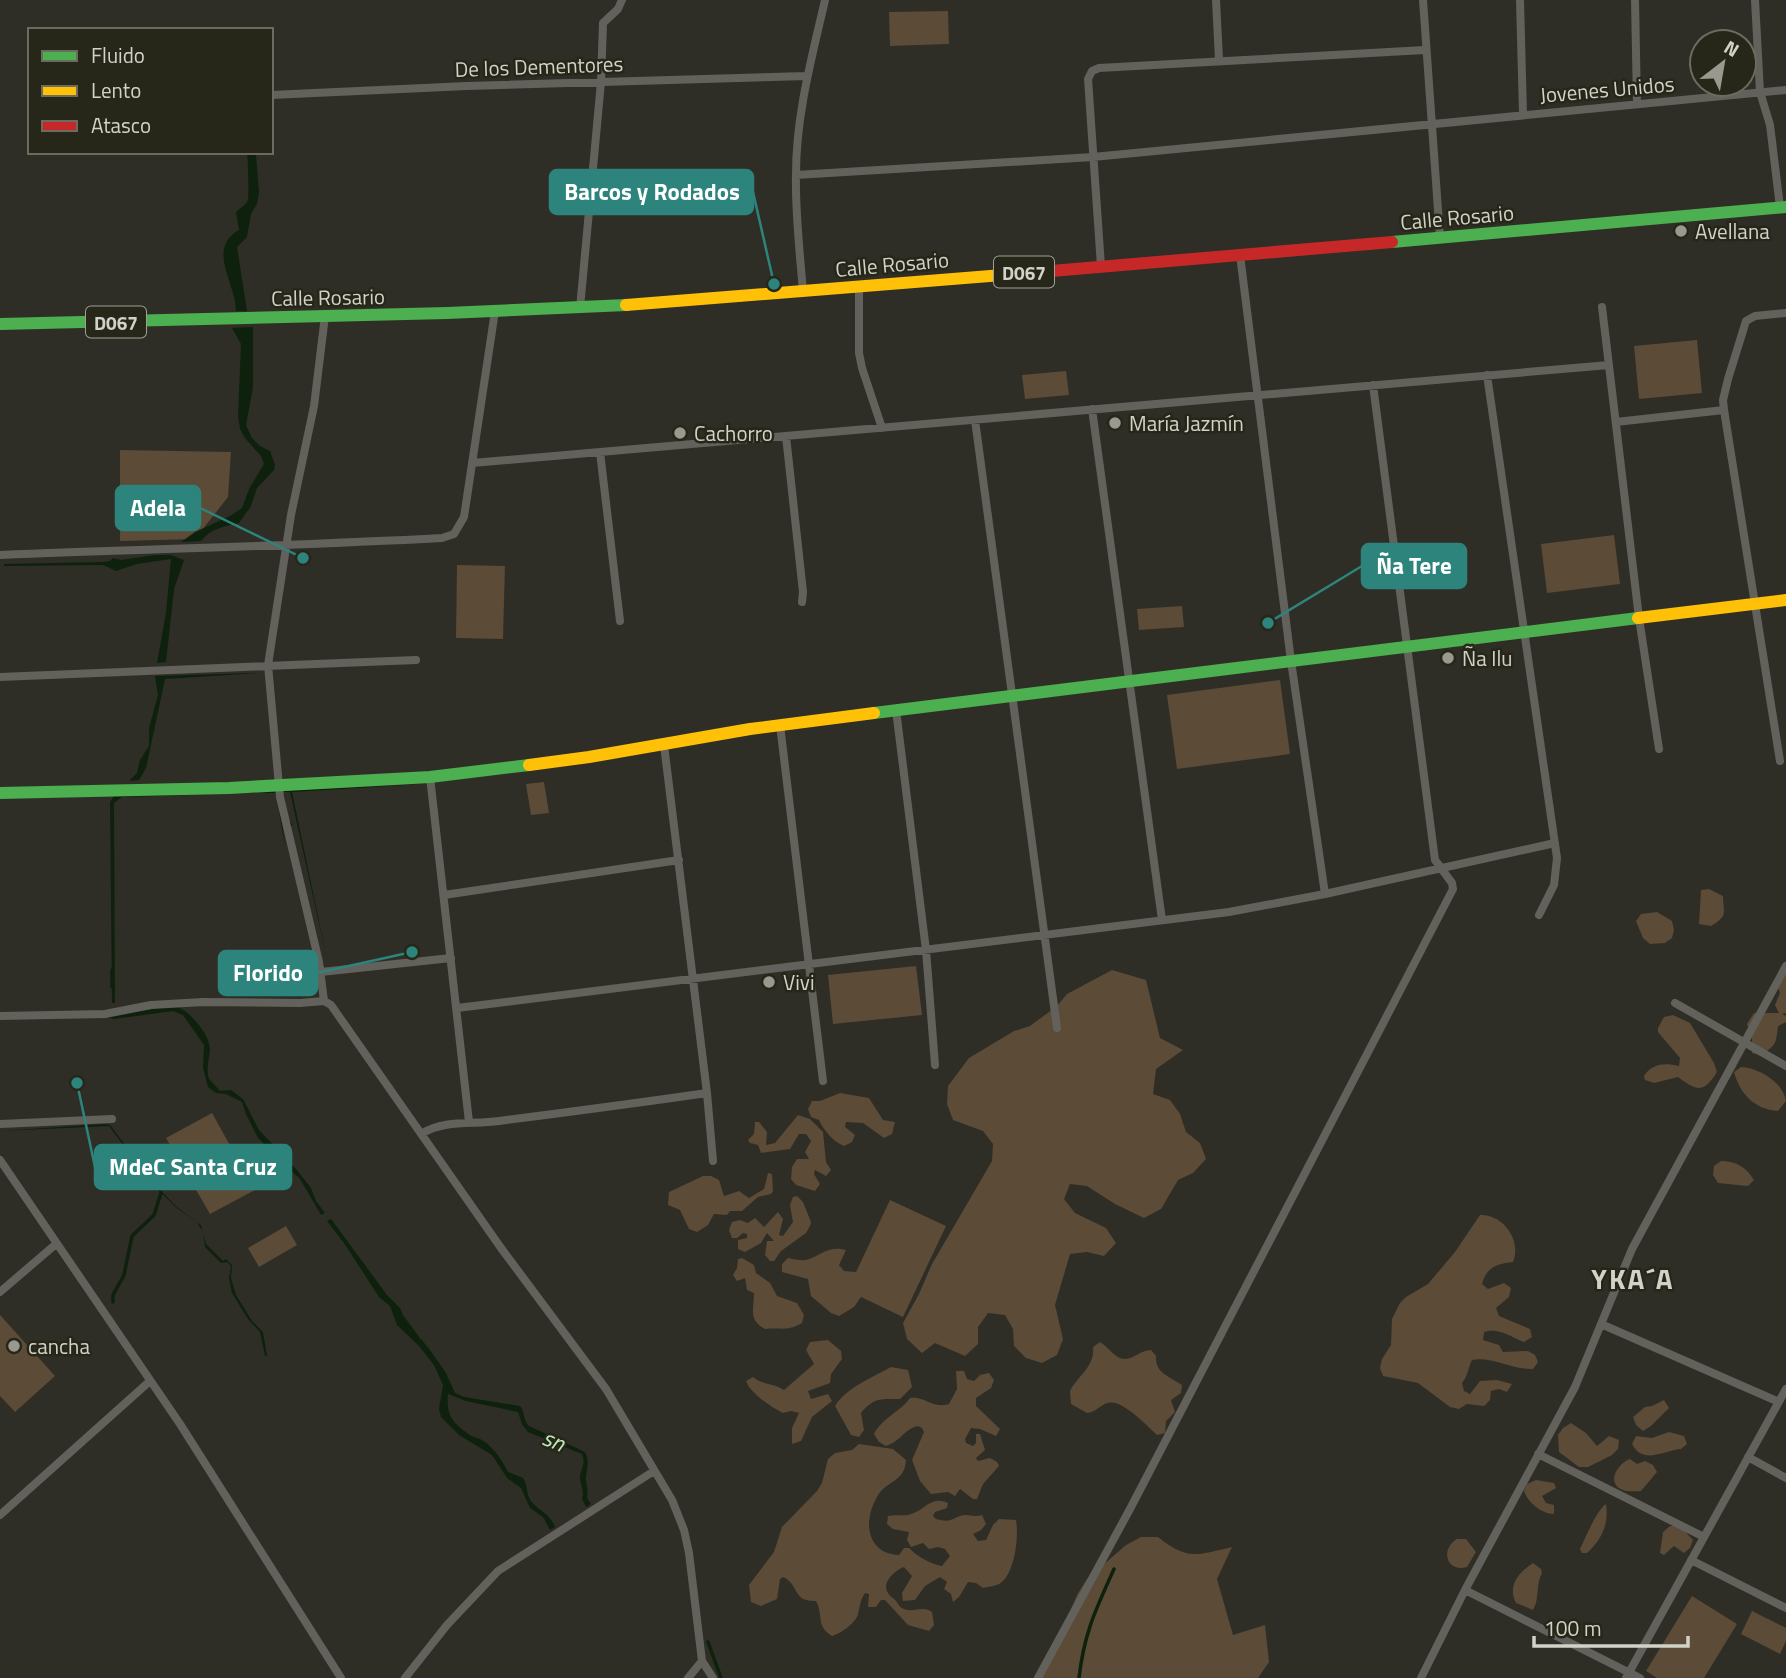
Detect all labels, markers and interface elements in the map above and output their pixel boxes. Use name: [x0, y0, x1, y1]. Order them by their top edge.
legend: [28, 28, 273, 154]
north arrow: [1688, 28, 1758, 98]
text: N: [1719, 32, 1745, 64]
text: Fluido: [91, 39, 145, 71]
street label: De los Dementores: [454, 47, 624, 85]
street label: Jovenes Unidos: [1538, 67, 1676, 111]
text: Lento: [91, 74, 141, 106]
text: Atasco: [91, 109, 151, 141]
callout: Barcos y Rodados: [550, 170, 753, 214]
text: Barcos y Rodados: [564, 174, 740, 209]
street label: Calle Rosario: [1399, 196, 1515, 238]
place label: Avellana: [1695, 215, 1770, 247]
marker: Avellana: [1673, 223, 1689, 239]
street label: Calle Rosario: [834, 243, 950, 285]
road number: D067: [994, 256, 1054, 288]
street label: Calle Rosario: [271, 280, 385, 314]
road number: D067: [86, 306, 146, 338]
place label: María Jazmín: [1129, 407, 1244, 439]
marker: María Jazmín: [1107, 415, 1123, 431]
place label: Cachorro: [694, 417, 773, 449]
marker: Cachorro: [672, 425, 688, 441]
callout: Adela: [116, 486, 200, 530]
text: Adela: [130, 490, 186, 525]
callout: Ña Tere: [1362, 544, 1466, 588]
text: Ña Tere: [1376, 548, 1452, 583]
place label: Ña Ilu: [1462, 642, 1513, 674]
marker: Ña Ilu: [1440, 650, 1456, 666]
callout: Florido: [219, 951, 317, 995]
text: Florido: [233, 955, 303, 990]
place label: Vivi: [783, 966, 815, 998]
marker: Vivi: [761, 974, 777, 990]
callout: MdeC Santa Cruz: [95, 1145, 291, 1189]
text: MdeC Santa Cruz: [109, 1149, 277, 1184]
district label: YKA´A: [1591, 1257, 1675, 1300]
place label: cancha: [28, 1330, 90, 1362]
marker: cancha: [6, 1338, 22, 1354]
water label: sn: [537, 1420, 571, 1460]
scale bar: [1534, 1604, 1688, 1648]
text: 100 m: [1544, 1612, 1601, 1644]

